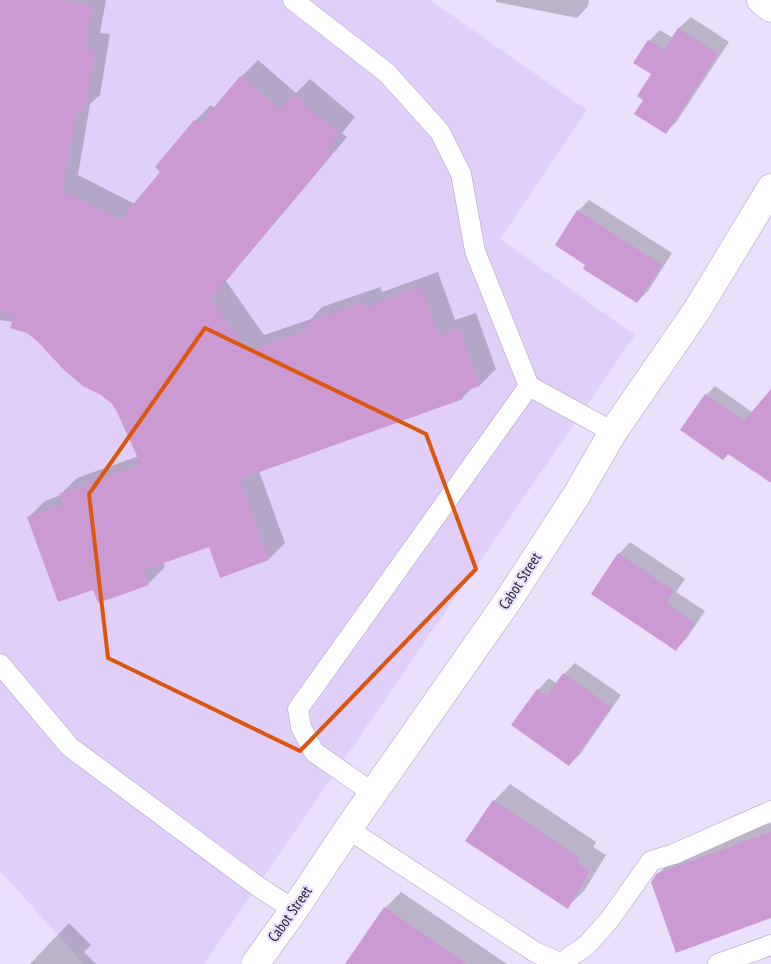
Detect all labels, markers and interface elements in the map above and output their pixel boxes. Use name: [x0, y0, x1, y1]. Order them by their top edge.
street label: Cabot Street: [494, 549, 545, 613]
street label: Cabot Street: [263, 882, 316, 945]

